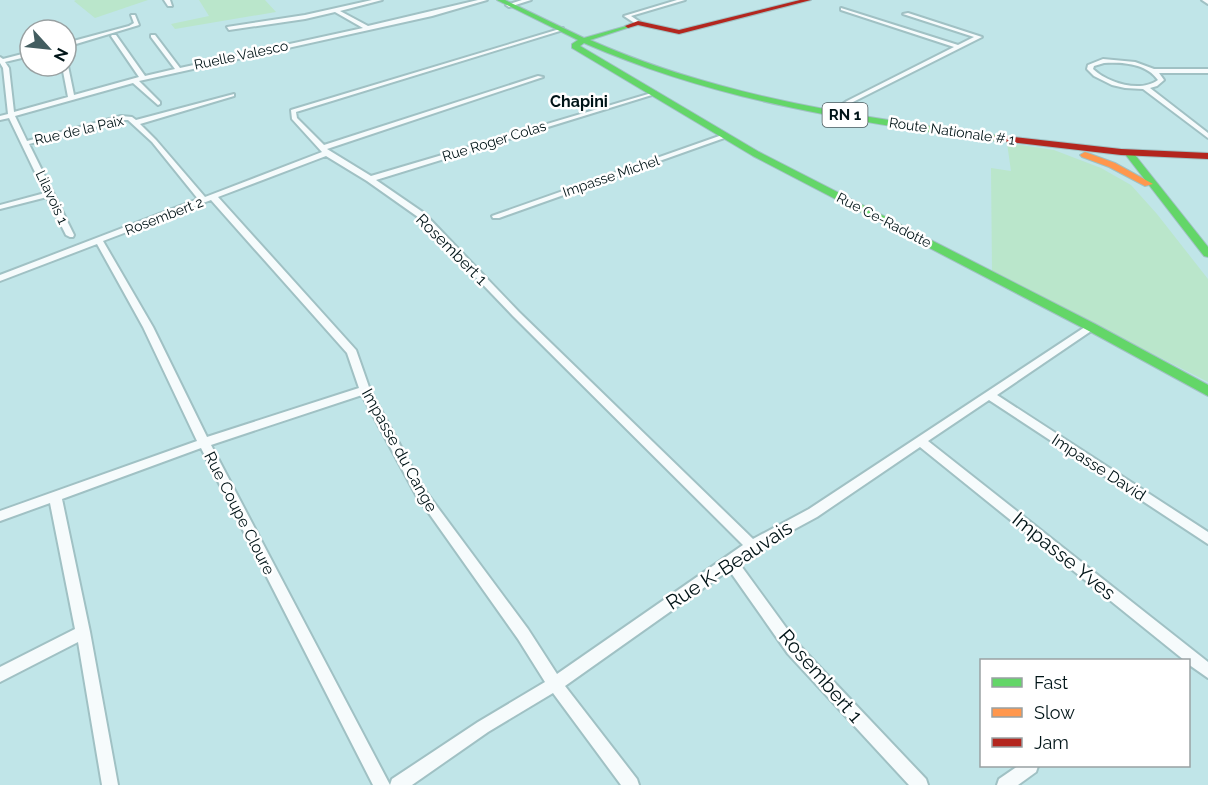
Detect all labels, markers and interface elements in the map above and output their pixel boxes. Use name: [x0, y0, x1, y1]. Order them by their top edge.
north arrow: [18, 18, 78, 78]
street label: Ruelle Valesco: [193, 37, 289, 73]
text: N: [50, 45, 72, 64]
district label: Chapini: [550, 92, 608, 111]
road number: RN 1: [822, 103, 868, 127]
street label: Rue de la Paix: [33, 112, 125, 148]
street label: Route Nationale # 1: [888, 114, 1016, 148]
street label: Rue Roger Colas: [440, 118, 548, 164]
street label: Impasse Michel: [561, 152, 662, 200]
street label: Lilavois 1: [33, 168, 71, 226]
street label: Rue Ce-Radotte: [834, 189, 934, 251]
street label: Rosembert 2: [123, 194, 205, 238]
street label: Rosembert 1: [412, 210, 491, 289]
street label: Impasse du Cange: [358, 385, 441, 515]
street label: Impasse David: [1048, 430, 1149, 505]
street label: Rue Coupe Cloure: [200, 448, 279, 578]
street label: Impasse Yves: [1007, 507, 1121, 605]
street label: Rue K-Beauvais: [661, 515, 797, 615]
street label: Rosembert 1: [774, 624, 868, 728]
legend: [980, 659, 1190, 767]
text: Fast: [1034, 672, 1068, 693]
text: Slow: [1034, 702, 1075, 723]
text: Jam: [1034, 732, 1069, 753]

